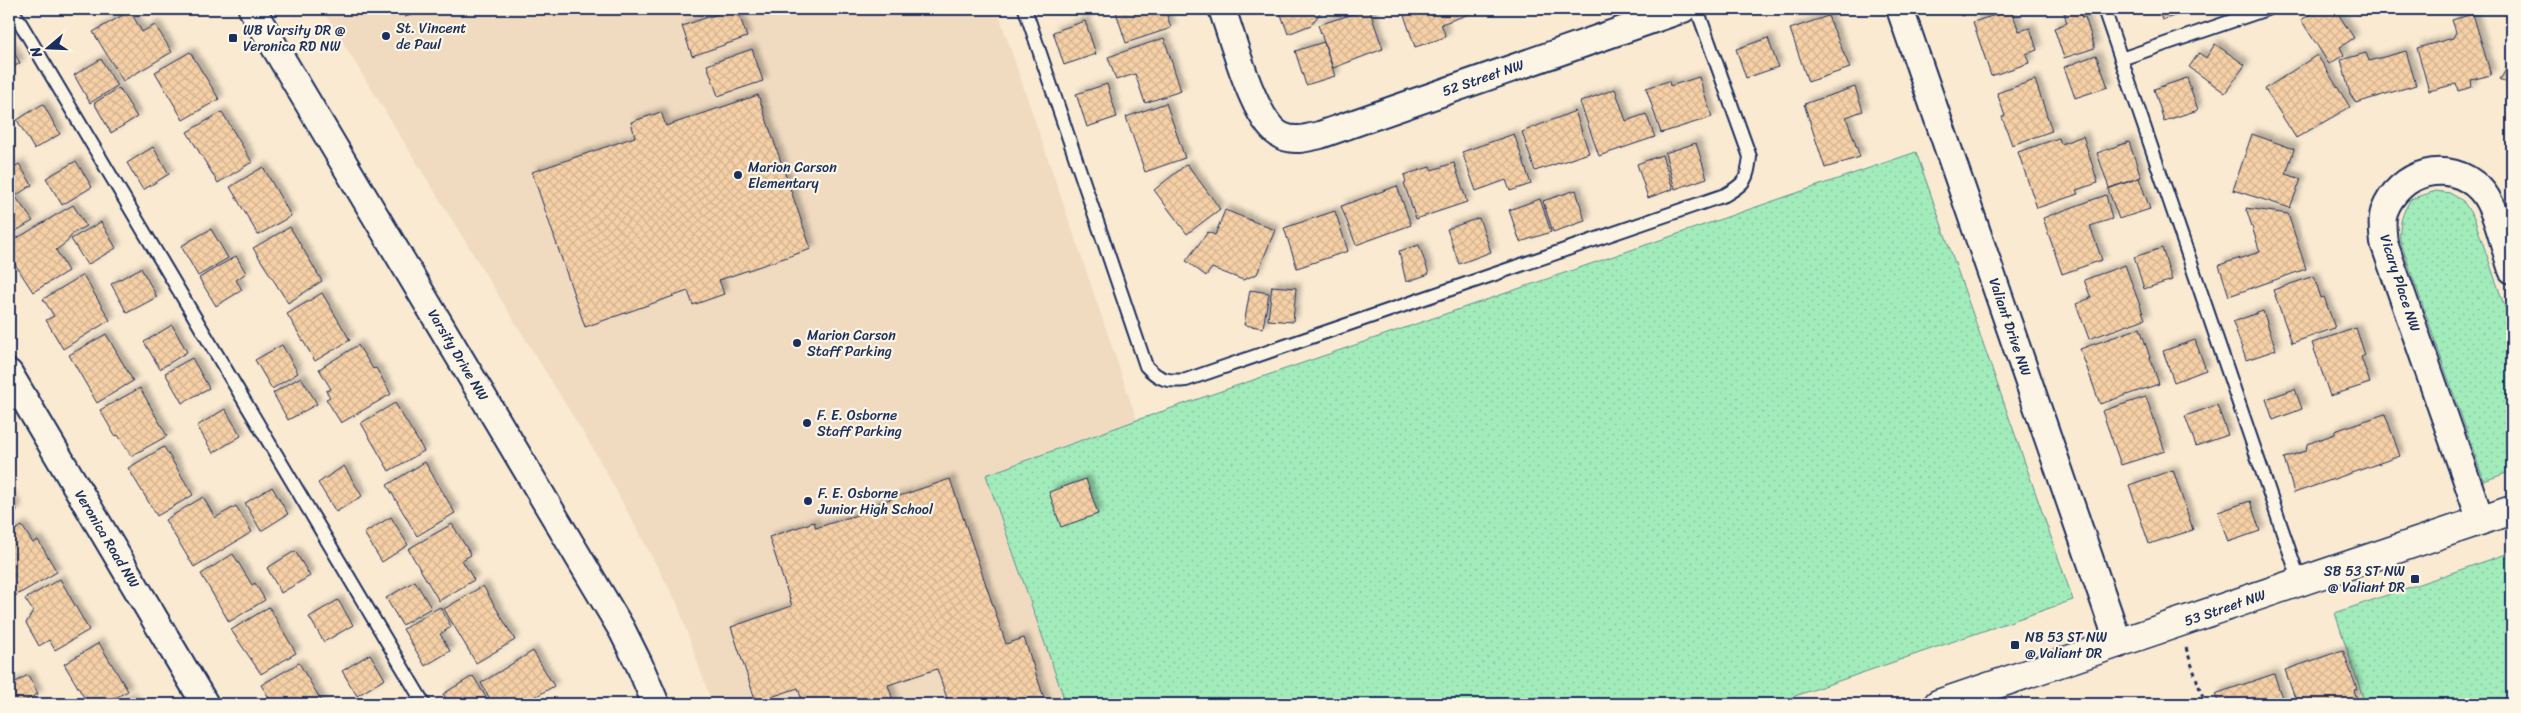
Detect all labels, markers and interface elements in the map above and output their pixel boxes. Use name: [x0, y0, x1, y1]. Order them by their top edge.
place label: St. Vincent de Paul: [396, 16, 466, 57]
place label: WB Varsity DR @ Veronica RD NW: [243, 18, 346, 59]
north arrow: [22, 22, 72, 72]
marker: St. Vincent de Paul: [380, 30, 392, 42]
marker: WB Varsity DR @ Veronica RD NW: [227, 32, 239, 44]
text: N: [23, 43, 50, 62]
street label: 52 Street NW: [1439, 52, 1527, 104]
place label: Marion Carson Elementary: [748, 155, 837, 196]
marker: Marion Carson Elementary: [732, 169, 744, 181]
street label: Vicary Place NW: [2372, 231, 2428, 335]
street label: Valiant Drive NW: [1982, 275, 2038, 379]
street label: Varsity Drive NW: [421, 304, 495, 406]
place label: Marion Carson Staff Parking: [807, 323, 896, 364]
marker: Marion Carson Staff Parking: [791, 337, 803, 349]
place label: F. E. Osborne Staff Parking: [817, 403, 902, 444]
marker: F. E. Osborne Staff Parking: [801, 417, 813, 429]
place label: F. E. Osborne Junior High School: [817, 481, 934, 522]
street label: Veronica Road NW: [68, 485, 146, 593]
marker: F. E. Osborne Junior High School: [802, 495, 814, 507]
place label: SB 53 ST NW @ Valiant DR: [2324, 559, 2405, 600]
marker: SB 53 ST NW @ Valiant DR: [2409, 573, 2421, 585]
street label: 53 Street NW: [2181, 582, 2269, 634]
place label: NB 53 ST NW @ Valiant DR: [2025, 625, 2107, 666]
marker: NB 53 ST NW @ Valiant DR: [2009, 639, 2021, 651]

